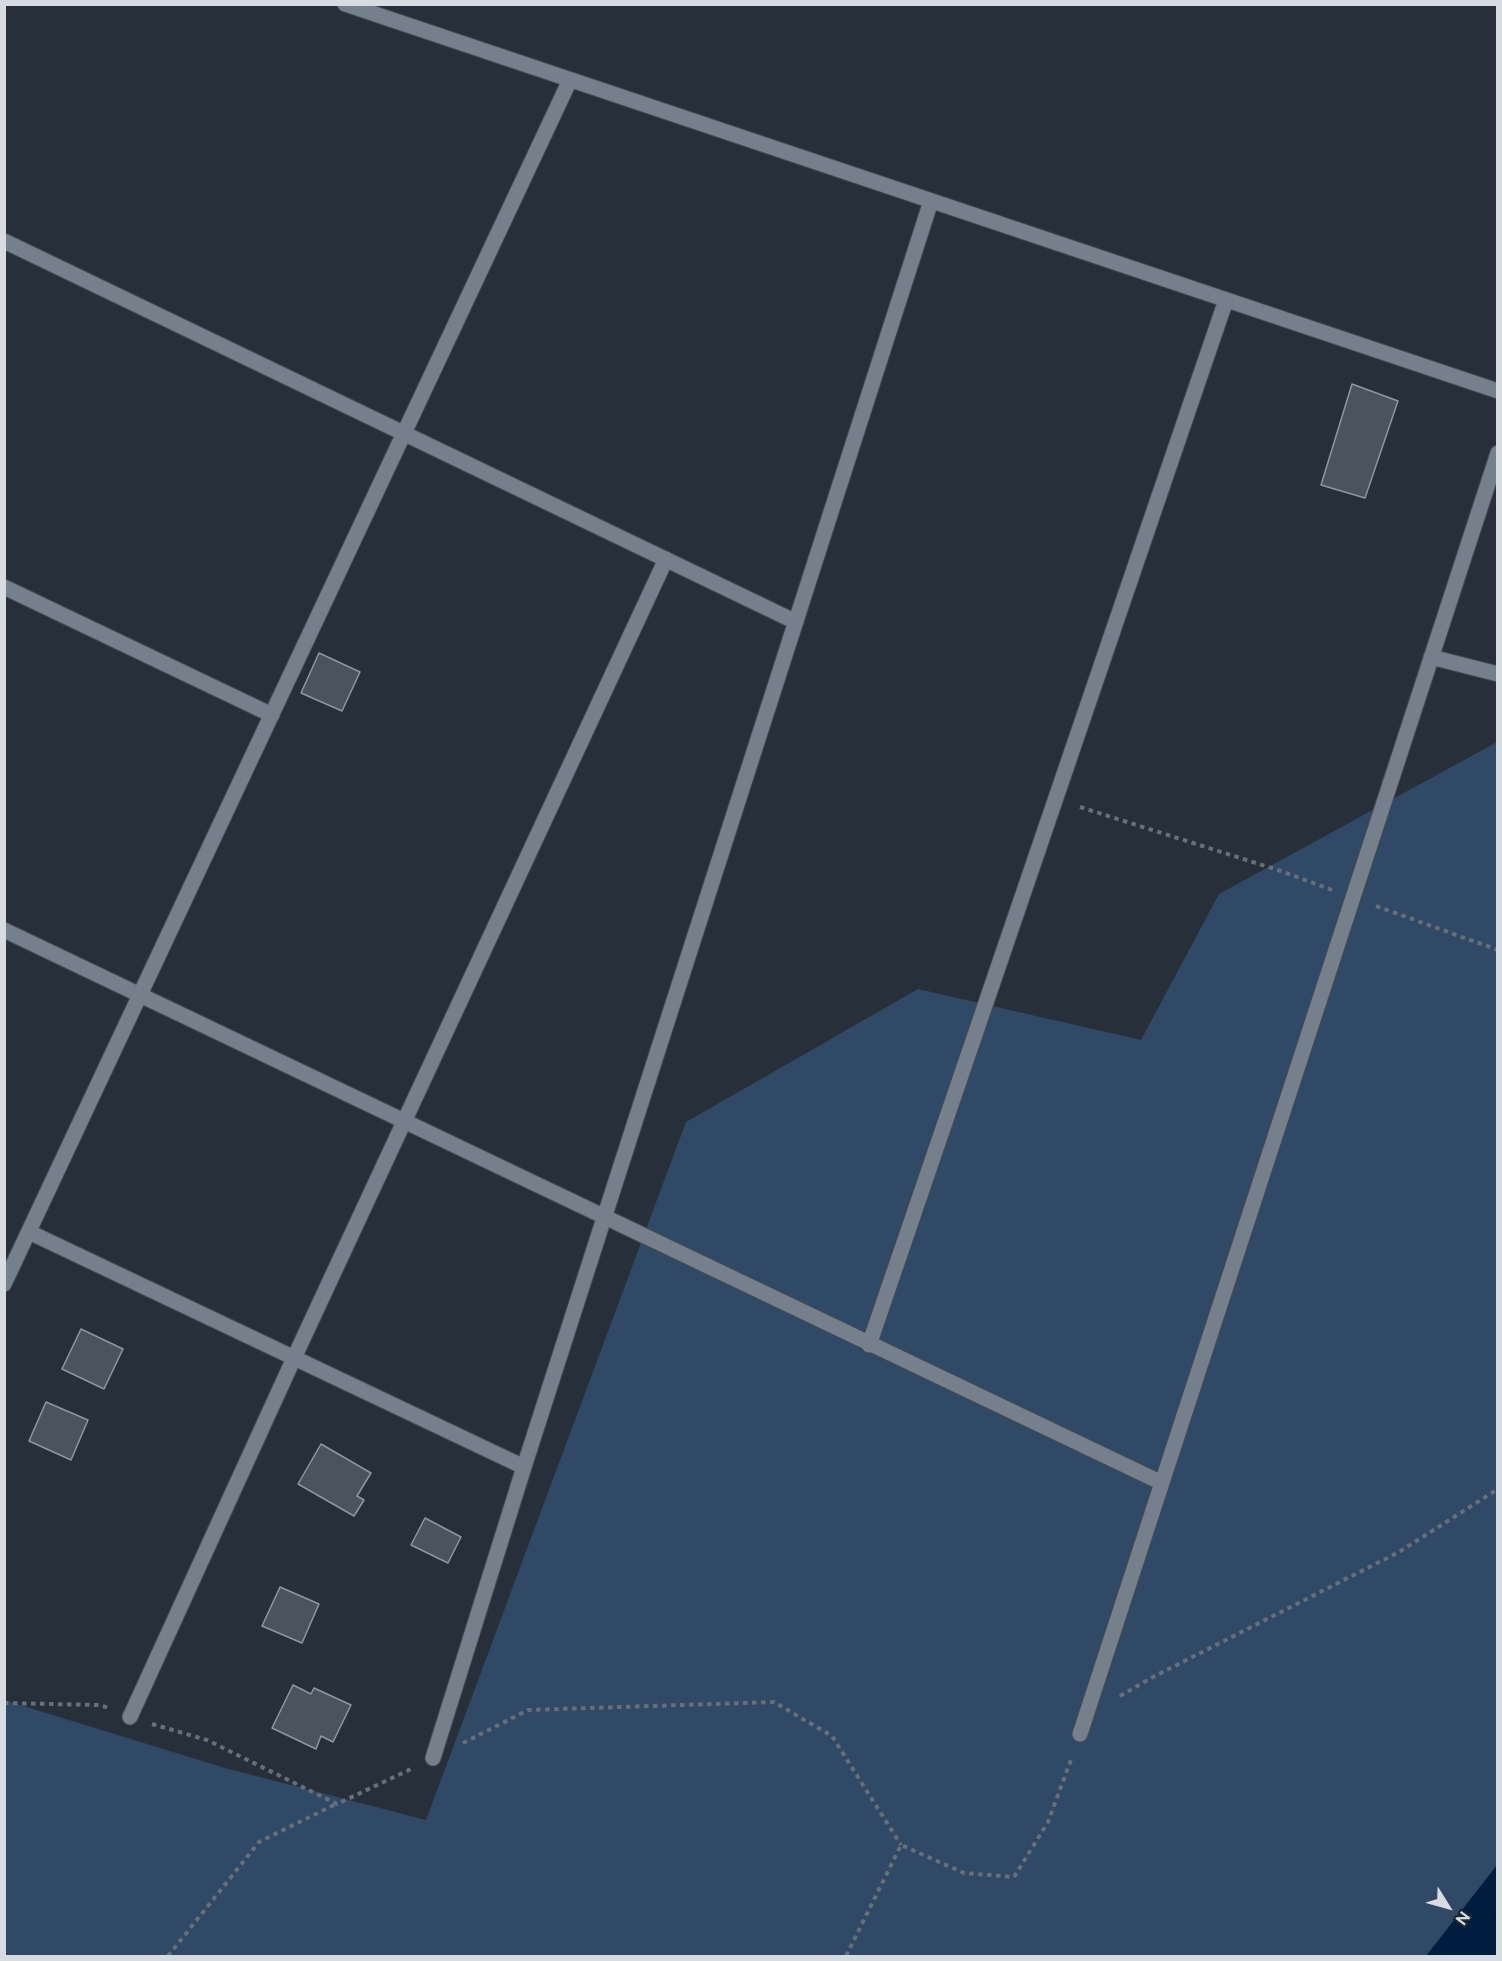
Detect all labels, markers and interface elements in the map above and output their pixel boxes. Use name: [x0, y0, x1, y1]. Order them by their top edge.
north arrow: [1418, 1877, 1478, 1937]
text: N: [1452, 1908, 1474, 1929]

